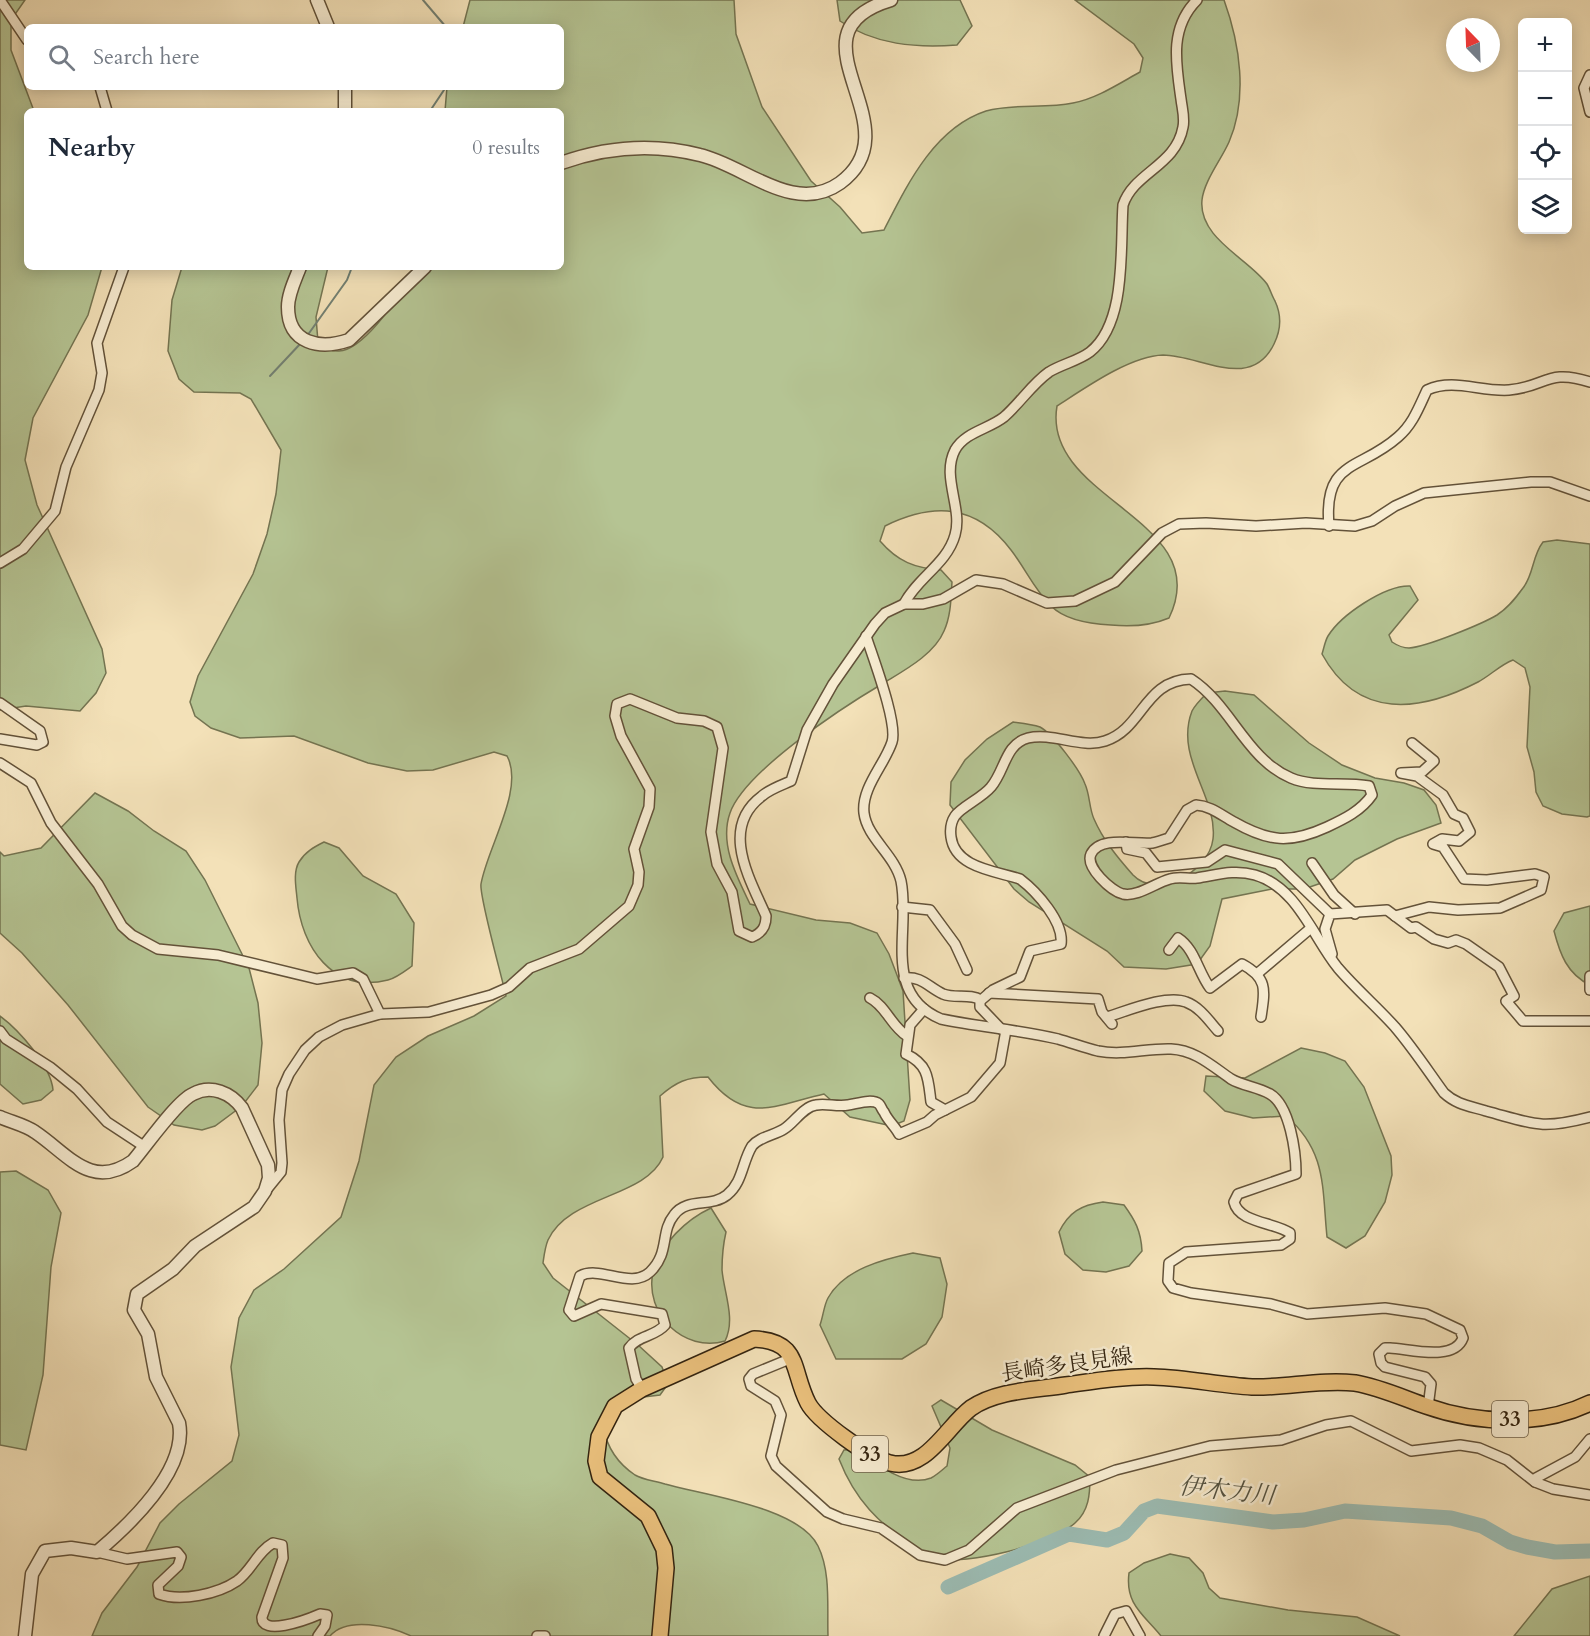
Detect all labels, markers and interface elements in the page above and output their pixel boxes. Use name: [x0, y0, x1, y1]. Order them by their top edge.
north arrow: [1446, 18, 1500, 72]
map controls: [1518, 18, 1572, 234]
button: +: [1518, 18, 1572, 72]
search box: [24, 24, 564, 90]
icon: search: [45, 41, 78, 74]
text: Search here: [93, 42, 200, 72]
button: −: [1518, 72, 1572, 126]
button: locate: [1518, 126, 1572, 180]
text: Nearby: [48, 130, 136, 165]
text: 0 results: [472, 134, 540, 161]
button: layers: [1518, 180, 1572, 234]
street label: 長崎多良見線: [1000, 1341, 1134, 1389]
road number: 33: [1492, 1401, 1528, 1437]
road number: 33: [852, 1436, 888, 1472]
water label: 伊木力川: [1178, 1470, 1279, 1513]

